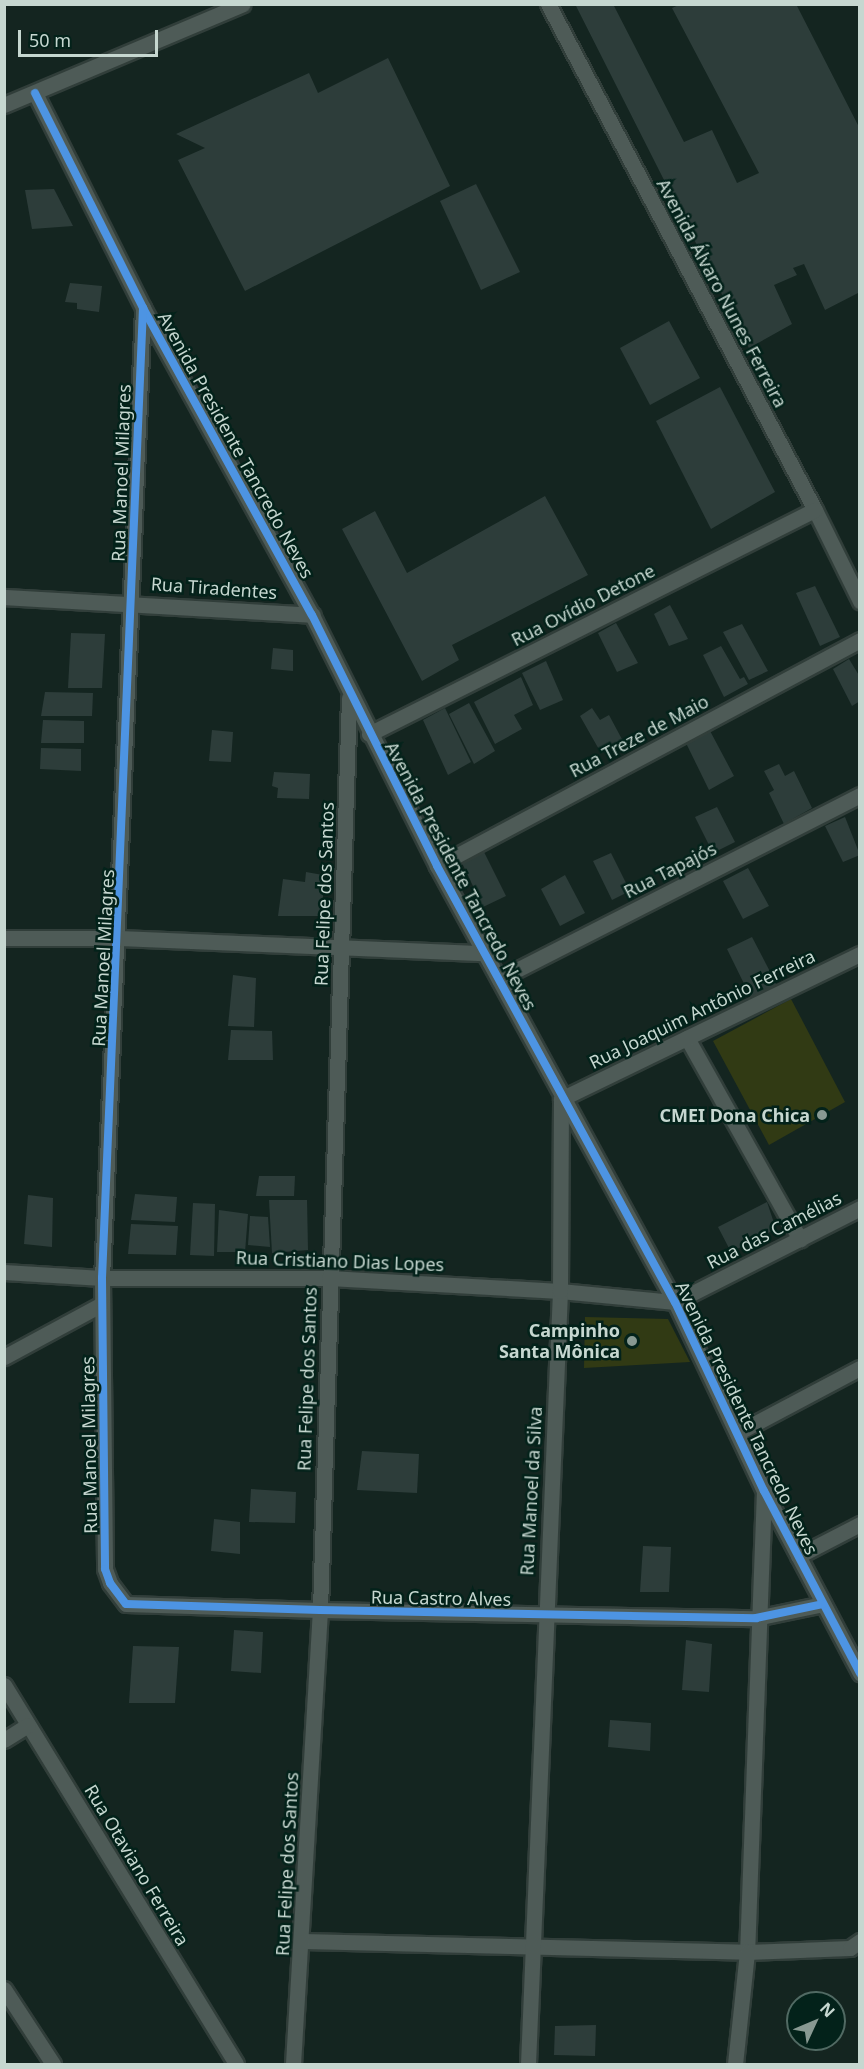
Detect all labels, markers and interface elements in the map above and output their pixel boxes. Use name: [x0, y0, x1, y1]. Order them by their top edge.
scale bar: [21, 18, 160, 56]
text: 50 m: [29, 28, 71, 52]
street label: Avenida Álvaro Nunes Ferreira: [652, 175, 792, 411]
street label: Avenida Presidente Tancredo Neves: [154, 308, 318, 582]
street label: Rua Manoel Milagres: [107, 384, 135, 562]
street label: Rua Ovídio Detone: [508, 559, 658, 651]
street label: Rua Tiradentes: [150, 573, 278, 603]
street label: Rua Treze de Maio: [566, 690, 712, 782]
street label: Avenida Presidente Tancredo Neves: [381, 738, 541, 1014]
street label: Rua Felipe dos Santos: [310, 802, 338, 986]
street label: Rua Tapajós: [620, 837, 720, 903]
street label: Rua Manoel Milagres: [88, 869, 118, 1047]
street label: Rua Joaquim Antônio Ferreira: [586, 945, 818, 1073]
place label: CMEI Dona Chica: [659, 1104, 810, 1126]
marker: CMEI Dona Chica: [815, 1108, 829, 1122]
street label: Rua das Camélias: [703, 1187, 845, 1273]
street label: Rua Cristiano Dias Lopes: [235, 1247, 445, 1275]
street label: Avenida Presidente Tancredo Neves: [671, 1278, 823, 1558]
street label: Rua Felipe dos Santos: [293, 1287, 321, 1471]
place label: Campinho Santa Mônica: [499, 1320, 620, 1362]
marker: Campinho Santa Mônica: [625, 1334, 639, 1348]
street label: Rua Manoel Milagres: [77, 1356, 101, 1534]
street label: Rua Manoel da Silva: [516, 1406, 546, 1576]
street label: Rua Castro Alves: [371, 1586, 511, 1610]
street label: Rua Felipe dos Santos: [271, 1771, 303, 1957]
street label: Rua Otaviano Ferreira: [80, 1780, 194, 1950]
north arrow: [786, 1991, 846, 2051]
text: N: [815, 1998, 840, 2022]

